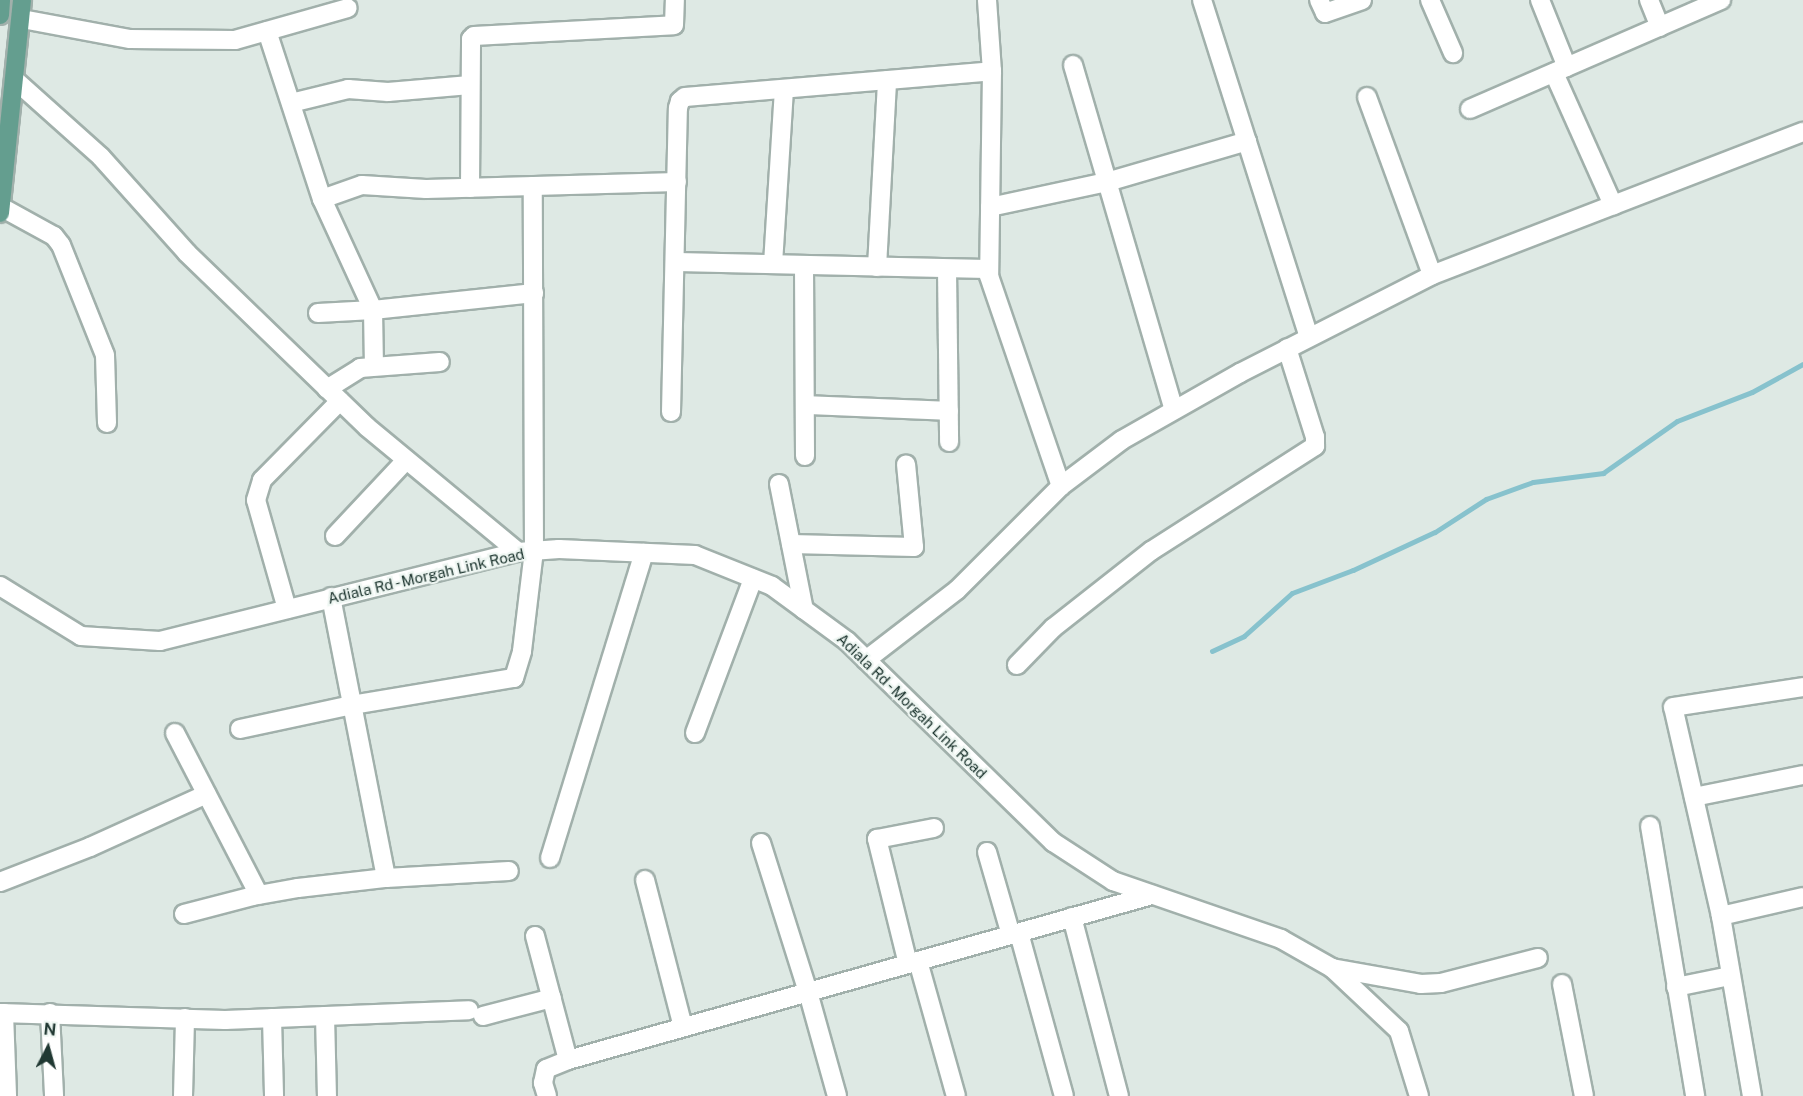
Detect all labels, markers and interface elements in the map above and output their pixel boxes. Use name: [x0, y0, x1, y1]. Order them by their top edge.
street label: Adiala Rd - Morgah Link Road: [324, 544, 528, 608]
street label: Adiala Rd - Morgah Link Road: [832, 628, 992, 784]
north arrow: [18, 1018, 78, 1078]
text: N: [43, 1019, 57, 1040]

